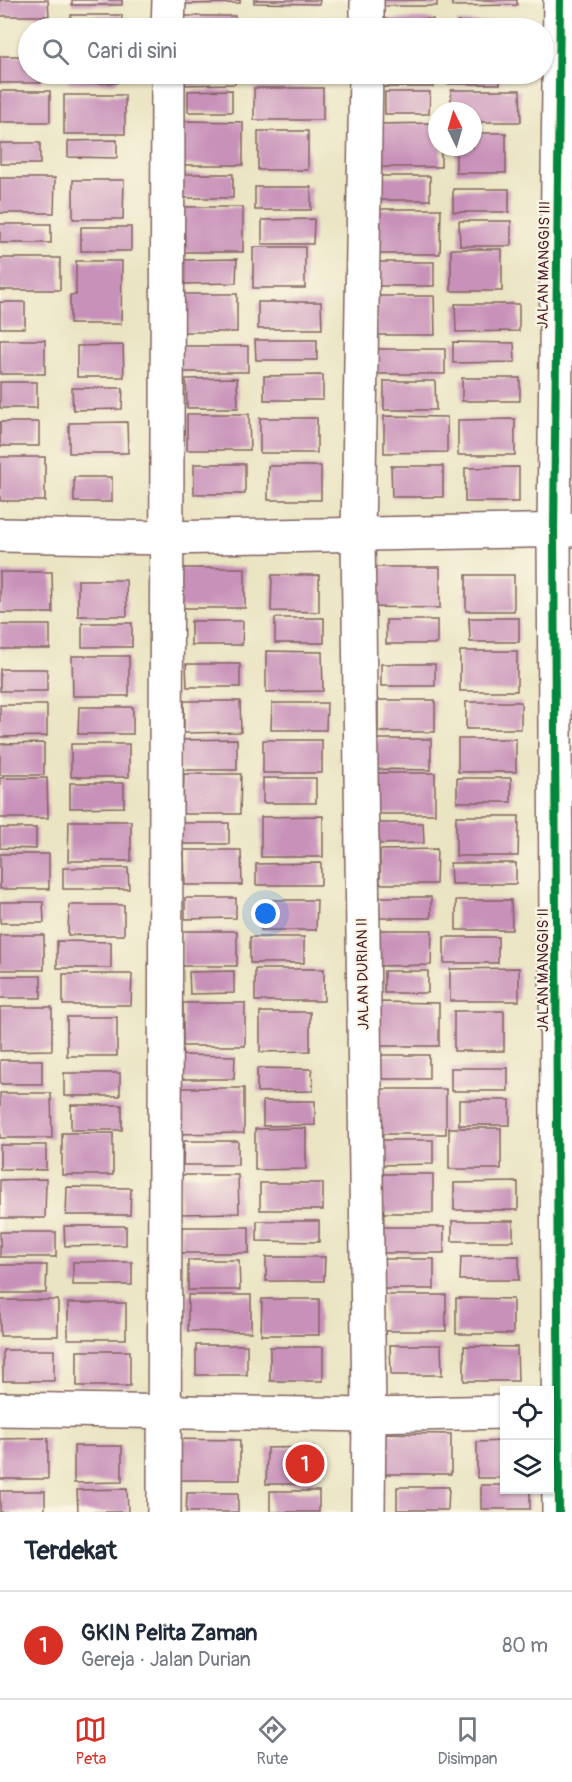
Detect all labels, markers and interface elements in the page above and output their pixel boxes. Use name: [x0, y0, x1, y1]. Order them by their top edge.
search box: [18, 18, 554, 84]
icon: search: [39, 35, 72, 68]
text: Cari di sini: [87, 37, 177, 65]
north arrow: [428, 102, 482, 156]
street label: JALAN MANGGIS III: [533, 201, 555, 329]
your location: [251, 899, 280, 928]
street label: JALAN MANGGIS II: [534, 908, 553, 1032]
street label: JALAN DURIAN II: [353, 918, 373, 1030]
map controls: [500, 1386, 554, 1494]
button: locate: [500, 1386, 554, 1440]
button: layers: [500, 1440, 554, 1494]
pin: 1: [286, 1442, 324, 1486]
text: Terdekat: [24, 1535, 117, 1567]
text: GKIN Pelita Zaman: [81, 1619, 258, 1647]
text: 1: [40, 1633, 47, 1658]
text: 80 m: [502, 1633, 548, 1658]
text: Gereja · Jalan Durian: [81, 1647, 251, 1672]
tab: Peta: [74, 1713, 107, 1769]
tab: Rute: [256, 1713, 289, 1769]
tab: Disimpan: [437, 1713, 498, 1769]

